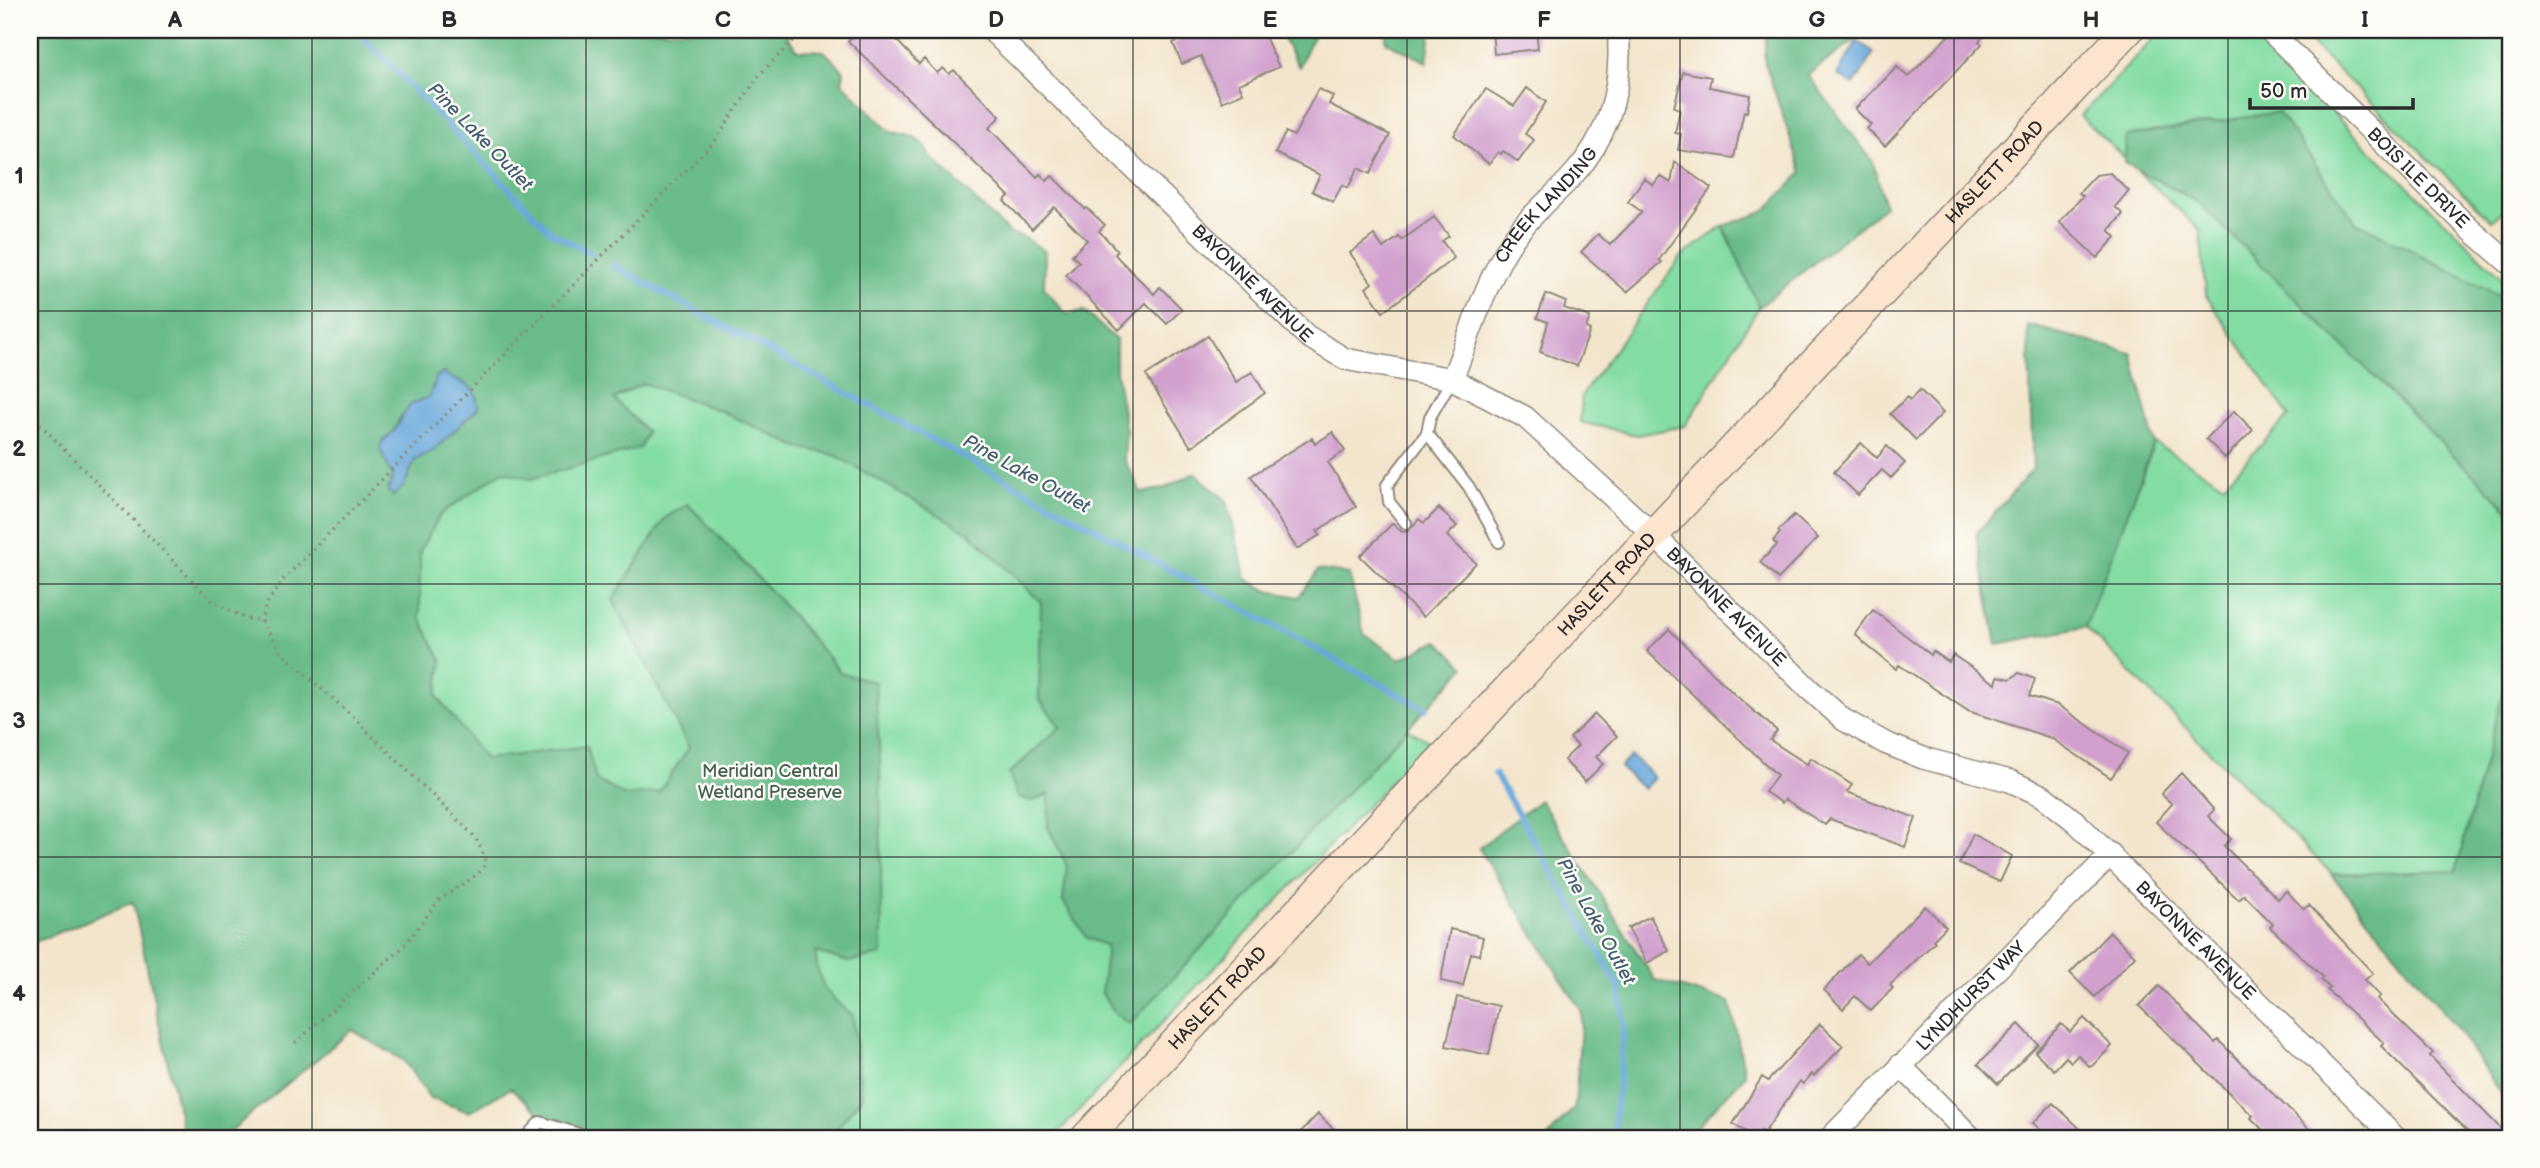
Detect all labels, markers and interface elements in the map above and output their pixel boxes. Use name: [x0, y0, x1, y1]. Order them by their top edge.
text: A: [167, 6, 183, 34]
text: B: [441, 6, 457, 34]
text: C: [715, 6, 731, 34]
text: D: [988, 6, 1004, 34]
text: E: [1263, 6, 1278, 34]
text: F: [1537, 6, 1551, 34]
text: G: [1809, 6, 1826, 34]
text: H: [2082, 6, 2100, 34]
text: I: [2361, 6, 2369, 34]
scale bar: [2250, 66, 2412, 110]
water label: Pine Lake Outlet: [423, 78, 538, 197]
text: 50 m: [2260, 79, 2307, 104]
street label: HASLETT ROAD: [1941, 116, 2048, 228]
street label: BOIS ILE DRIVE: [2363, 123, 2473, 233]
street label: CREEK LANDING: [1491, 144, 1602, 267]
text: 1: [14, 162, 24, 190]
street label: BAYONNE AVENUE: [1187, 220, 1317, 347]
water label: Pine Lake Outlet: [959, 430, 1095, 519]
text: 2: [12, 435, 26, 463]
street label: HASLETT ROAD: [1553, 529, 1661, 641]
street label: BAYONNE AVENUE: [1662, 543, 1790, 671]
text: 3: [12, 707, 26, 735]
park label: Meridian Central Wetland Preserve: [698, 761, 842, 803]
water label: Pine Lake Outlet: [1551, 854, 1641, 990]
street label: BAYONNE AVENUE: [2131, 877, 2260, 1004]
street label: LYNDHURST WAY: [1912, 937, 2030, 1055]
street label: HASLETT ROAD: [1164, 942, 1271, 1054]
text: 4: [12, 980, 26, 1008]

